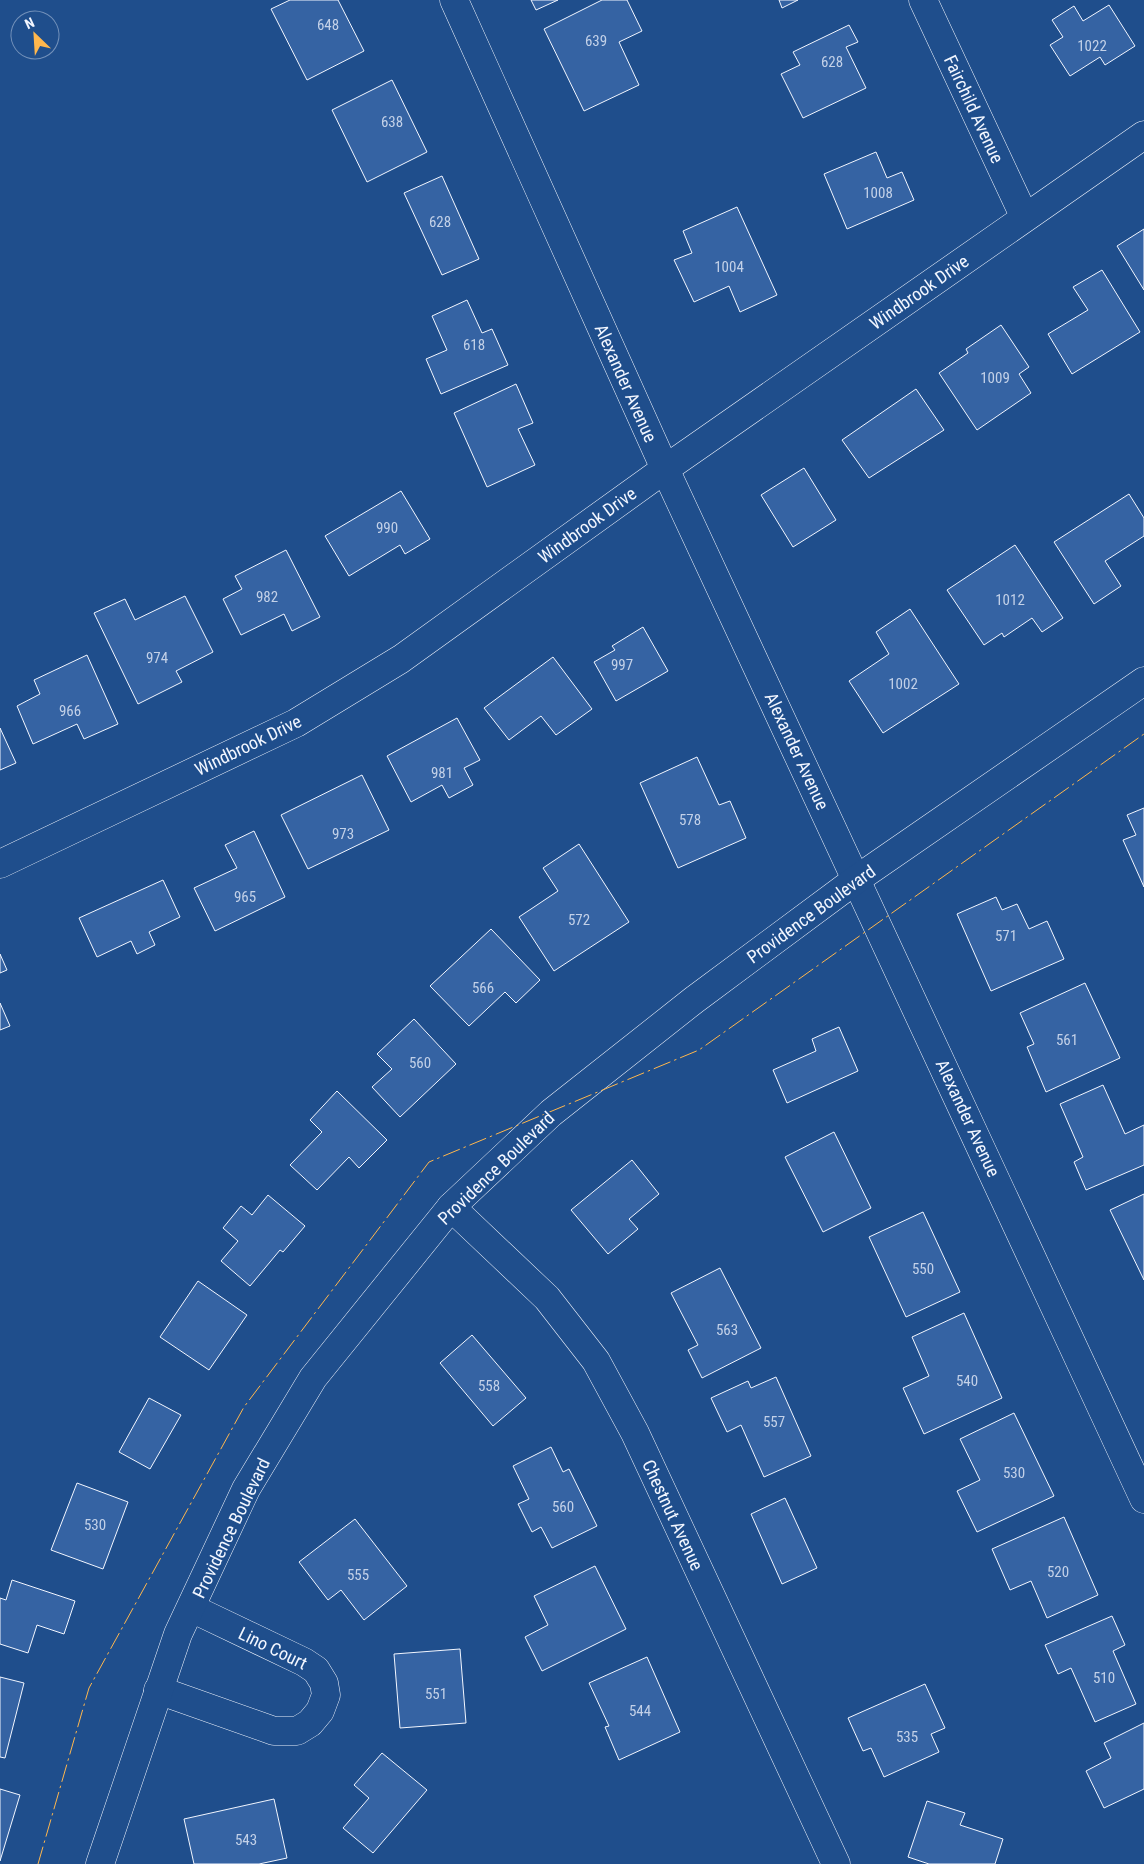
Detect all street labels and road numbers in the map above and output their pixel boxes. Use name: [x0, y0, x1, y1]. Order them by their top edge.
street label: Fairchild Avenue: [940, 52, 1008, 166]
street label: Windbrook Drive: [866, 250, 972, 334]
street label: Alexander Avenue: [591, 321, 661, 445]
street label: Windbrook Drive: [534, 482, 640, 568]
street label: Alexander Avenue: [761, 689, 833, 813]
street label: Windbrook Drive: [191, 710, 305, 780]
street label: Providence Boulevard: [743, 860, 879, 968]
street label: Alexander Avenue: [932, 1056, 1004, 1180]
street label: Providence Boulevard: [434, 1107, 558, 1229]
street label: Providence Boulevard: [188, 1454, 274, 1602]
street label: Chestnut Avenue: [638, 1456, 708, 1574]
street label: Lino Court: [235, 1622, 311, 1674]

